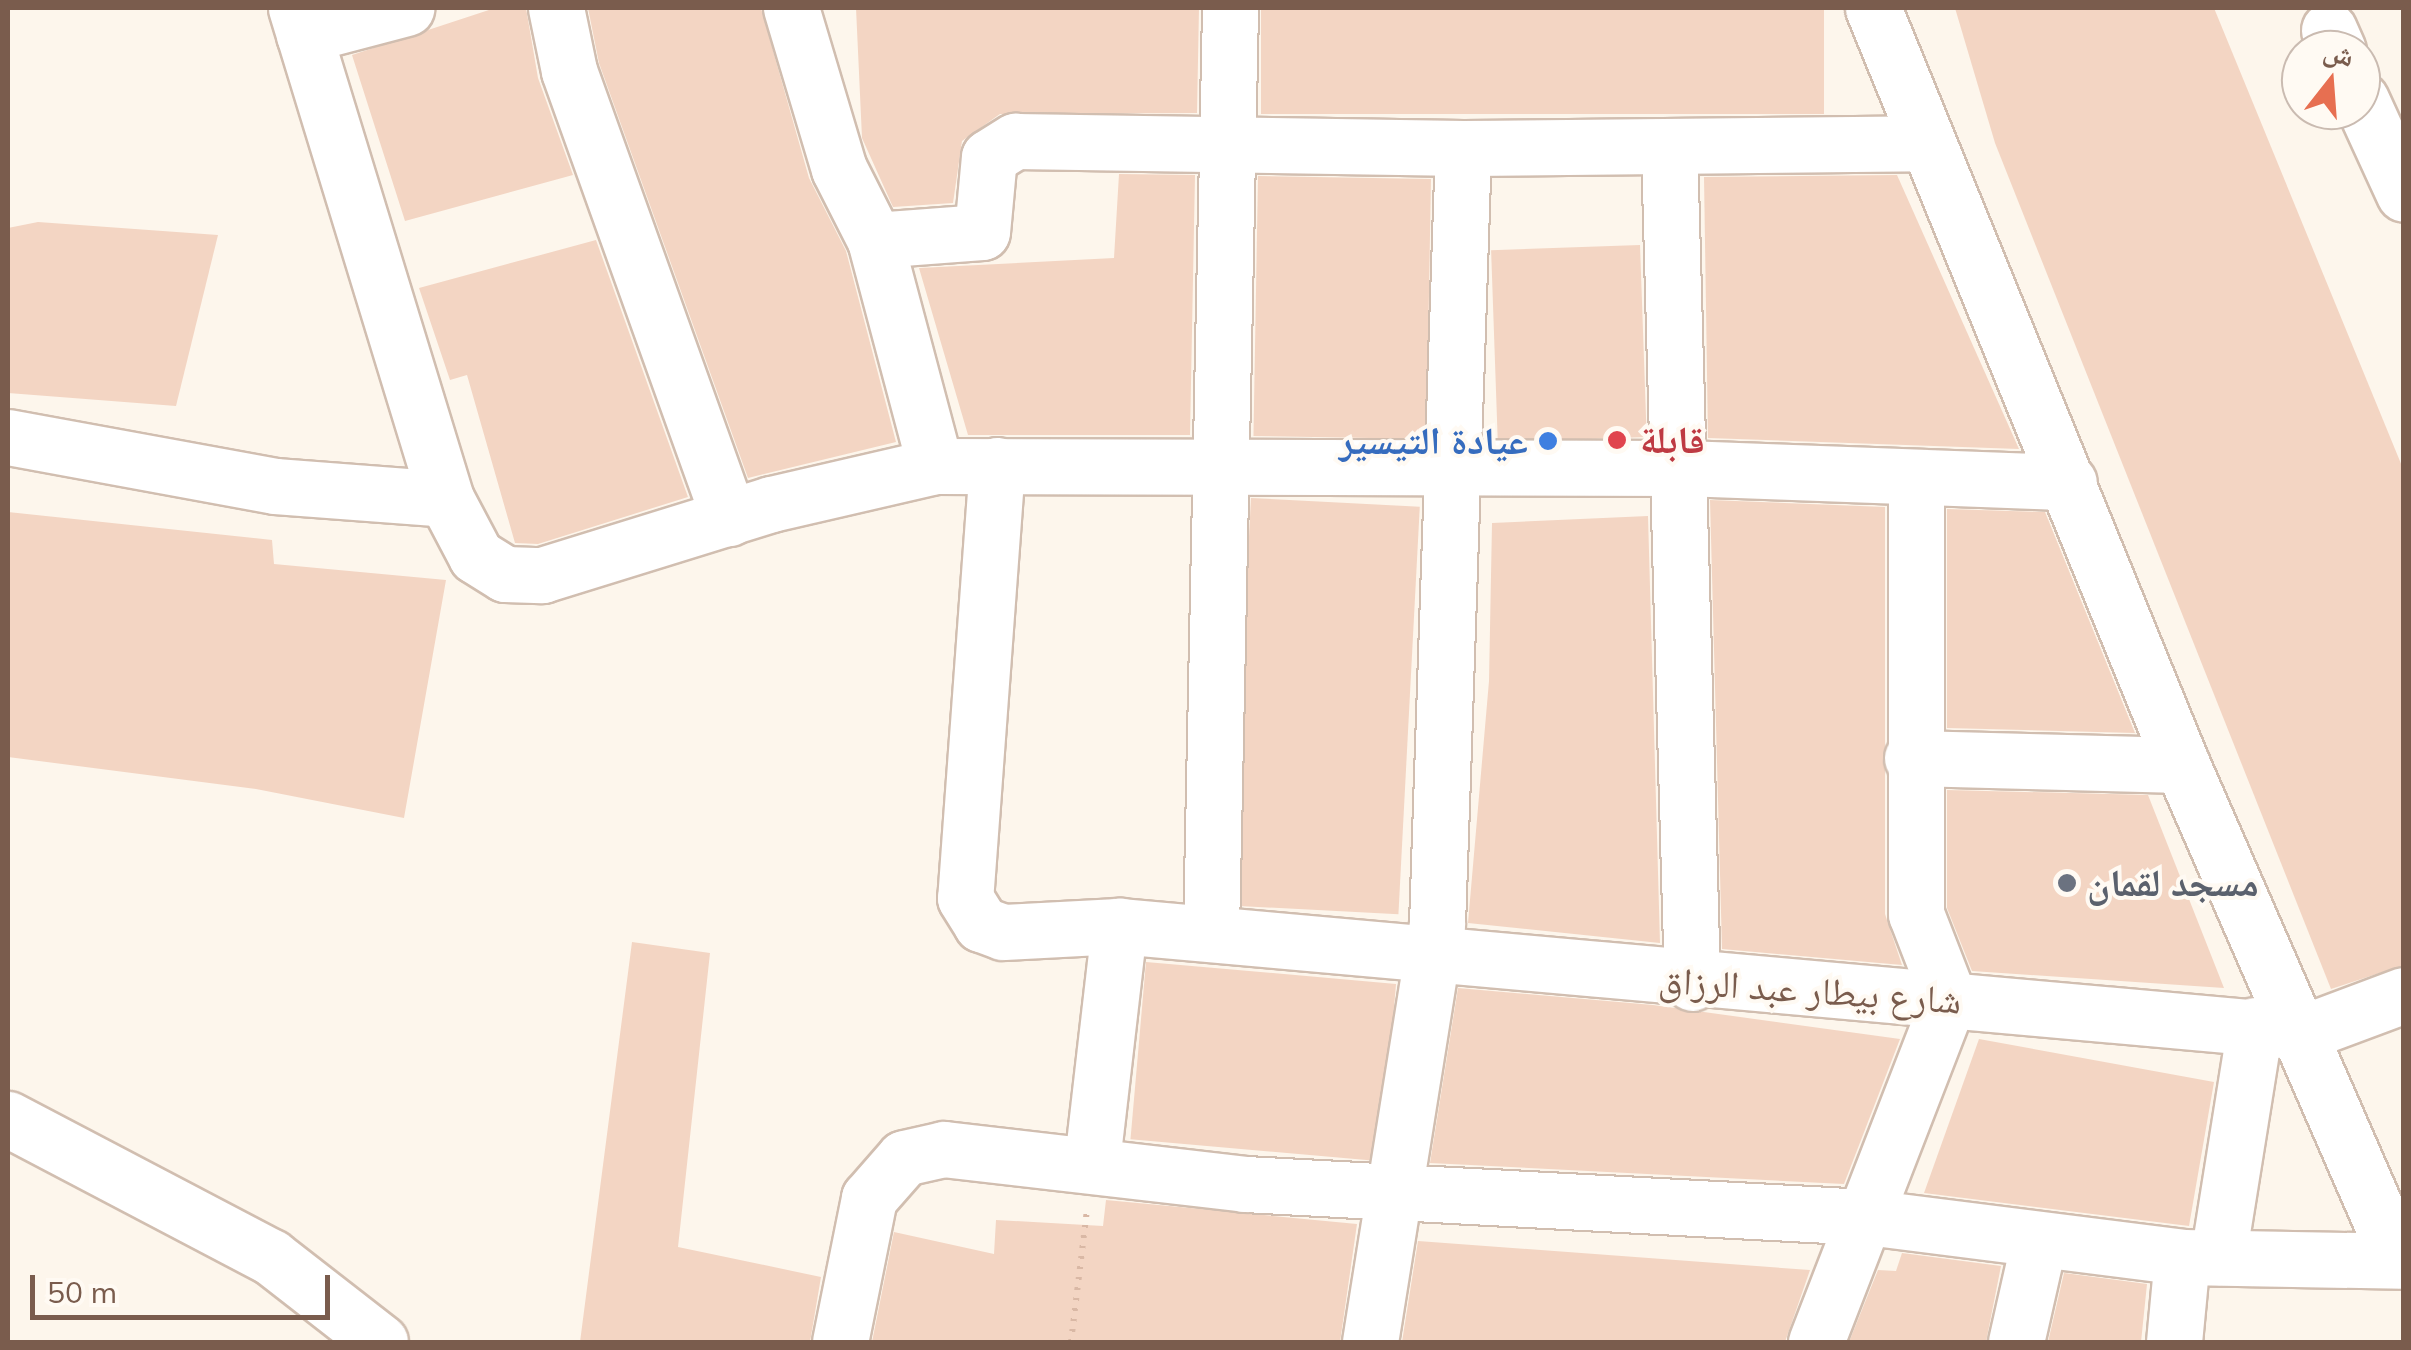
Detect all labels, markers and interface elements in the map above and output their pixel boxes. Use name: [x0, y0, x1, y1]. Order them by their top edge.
north arrow: [2281, 30, 2381, 130]
text: ش: [2320, 32, 2359, 74]
place label: قابلة: [1640, 417, 1705, 463]
place label: عيادة التيسير: [1339, 418, 1528, 464]
marker: قابلة: [1604, 427, 1630, 453]
marker: عيادة التيسير: [1537, 430, 1559, 452]
place label: مسجد لقمان: [2087, 860, 2259, 906]
marker: مسجد لقمان: [2056, 872, 2078, 894]
street label: شارع بيطار عبد الرزاق: [1657, 957, 1963, 1023]
scale bar: [35, 1255, 335, 1317]
text: 50 m: [47, 1273, 117, 1311]

